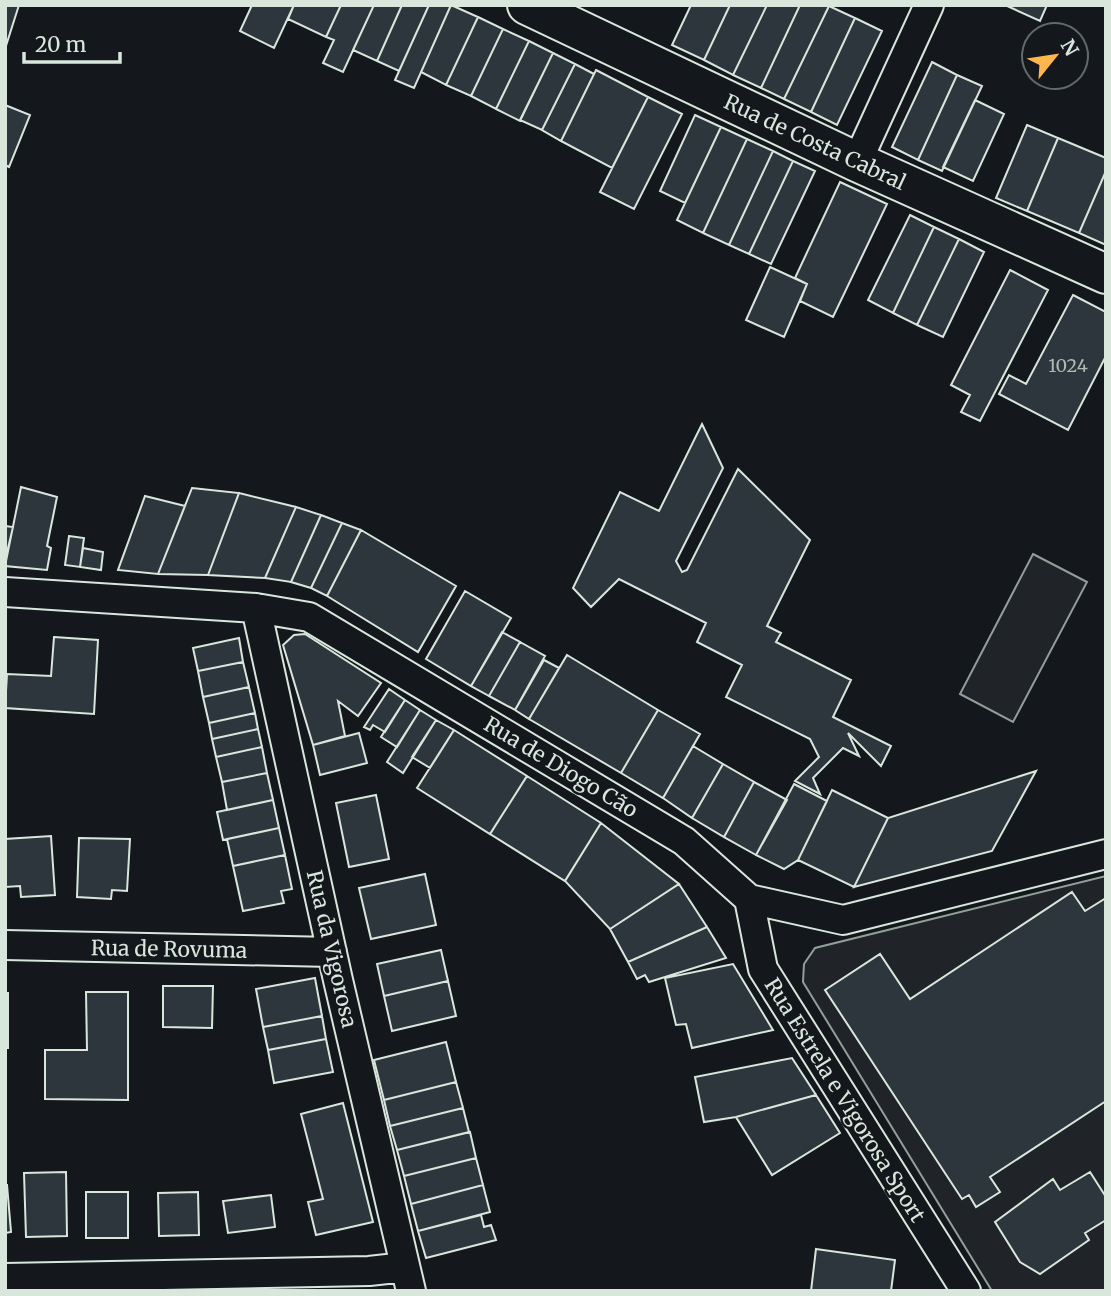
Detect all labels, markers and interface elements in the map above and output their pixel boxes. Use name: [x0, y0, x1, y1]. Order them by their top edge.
scale bar: [24, 21, 121, 65]
north arrow: [1020, 21, 1090, 91]
text: 20 m: [35, 31, 87, 58]
text: N: [1056, 35, 1084, 60]
street label: Rua de Costa Cabral: [720, 88, 911, 196]
house number: 1024: [1048, 354, 1088, 377]
street label: Rua de Diogo Cão: [479, 710, 643, 824]
street label: Rua da Vigorosa: [301, 868, 363, 1030]
street label: Rua de Rovuma: [91, 934, 247, 964]
street label: Rua Estrela e Vigorosa Sport: [759, 973, 931, 1227]

